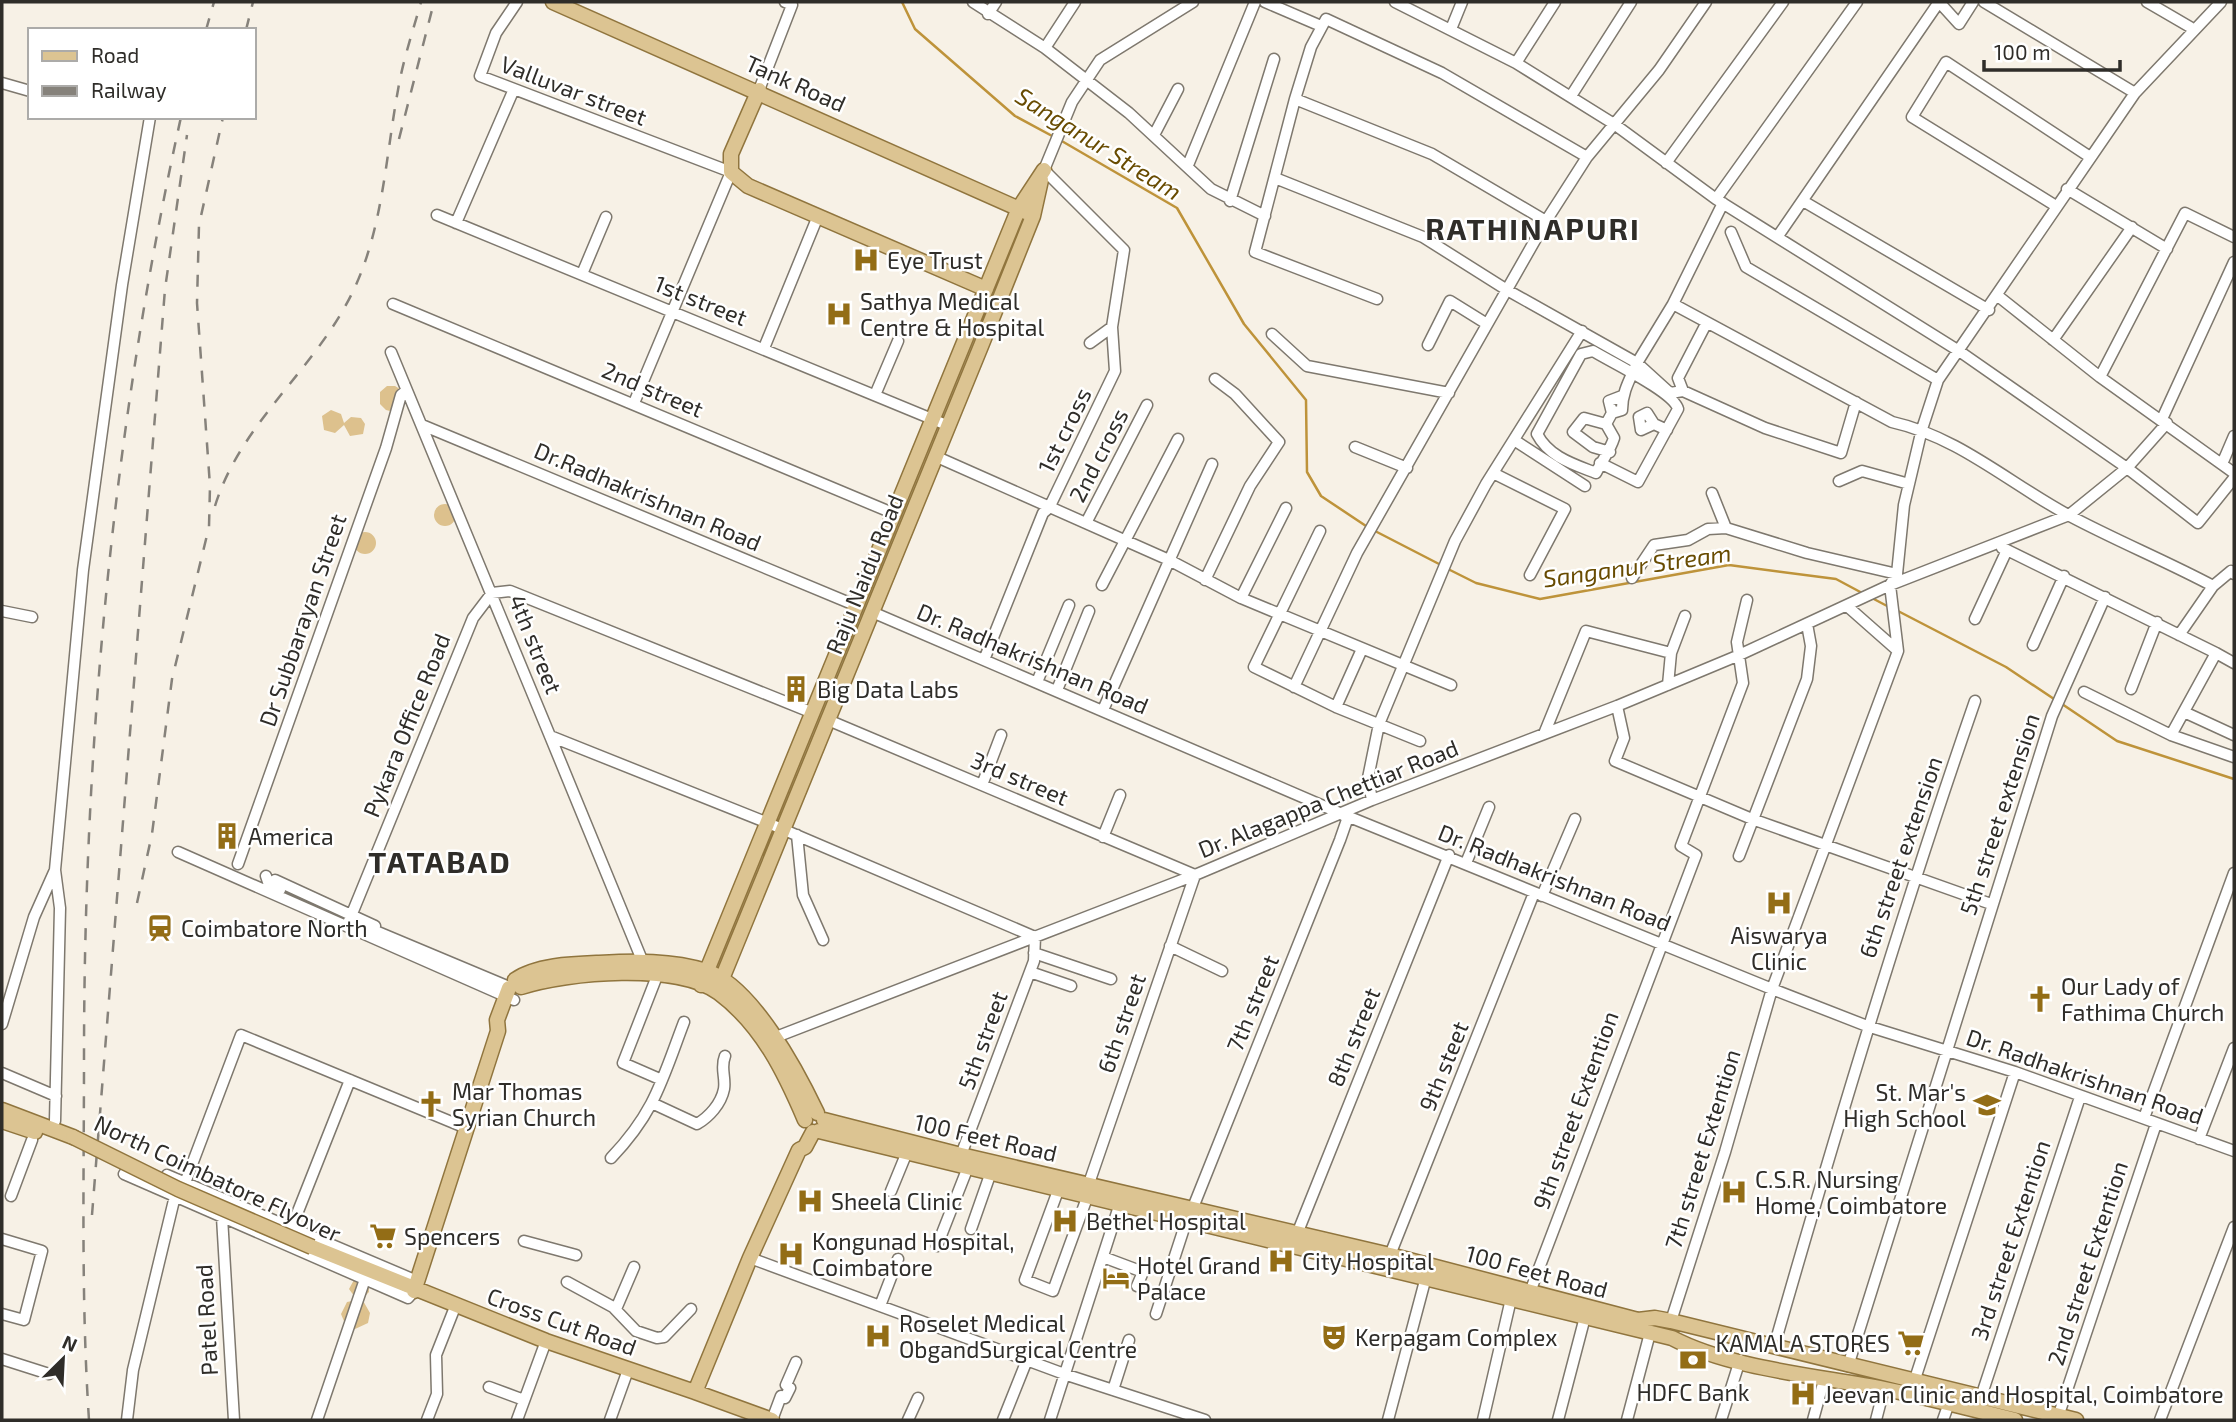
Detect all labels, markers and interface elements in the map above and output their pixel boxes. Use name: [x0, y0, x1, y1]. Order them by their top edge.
legend: [28, 28, 256, 119]
scale bar: [1984, 28, 2120, 72]
text: 100 m: [1994, 39, 2051, 64]
text: Road: [91, 42, 139, 67]
street label: Tank Road: [742, 48, 850, 118]
street label: Valluvar street: [497, 49, 651, 131]
text: Railway: [91, 77, 167, 102]
water label: Sanganur Stream: [1011, 80, 1187, 206]
district label: RATHINAPURI: [1425, 210, 1641, 246]
hospital icon: Eye Trust: [851, 245, 881, 275]
place label: Eye Trust: [887, 246, 983, 274]
street label: 1st street: [651, 269, 752, 331]
place label: Sathya Medical Centre & Hospital: [860, 287, 1044, 341]
hospital icon: Sathya Medical Centre & Hospital: [824, 299, 854, 329]
street label: 2nd street: [598, 355, 708, 423]
street label: 1st cross: [1031, 383, 1097, 477]
street label: 2nd cross: [1063, 404, 1133, 506]
street label: Dr.Radhakrishnan Road: [530, 436, 766, 556]
street label: Raju Naidu Road: [819, 490, 909, 658]
street label: Dr Subbarayan Street: [252, 510, 352, 730]
water label: Sanganur Stream: [1541, 537, 1733, 593]
street label: 4th street: [503, 590, 569, 698]
street label: Dr. Radhakrishnan Road: [913, 597, 1153, 719]
street label: Pykara Office Road: [356, 629, 456, 821]
building icon: Big Data Labs: [781, 674, 811, 704]
place label: Big Data Labs: [817, 675, 959, 703]
street label: 5th street extension: [1953, 710, 2045, 918]
street label: Dr. Alagappa Chettiar Road: [1194, 733, 1462, 863]
street label: 3rd street: [967, 745, 1073, 811]
street label: 6th street extension: [1852, 753, 1948, 961]
street label: Dr. Radhakrishnan Road: [1434, 817, 1676, 937]
building icon: America: [212, 821, 242, 851]
place label: America: [248, 822, 334, 850]
district label: TATABAD: [368, 843, 512, 879]
hospital icon: Aiswarya Clinic: [1764, 888, 1794, 918]
station icon: Coimbatore North: [145, 913, 175, 943]
place label: Coimbatore North: [181, 914, 368, 942]
place label: Aiswarya Clinic: [1730, 921, 1828, 975]
street label: 7th street: [1220, 950, 1284, 1055]
street label: 6th street: [1091, 969, 1151, 1076]
place label: Our Lady of Fathima Church: [2061, 972, 2224, 1026]
street label: 8th street: [1321, 983, 1386, 1090]
church icon: Our Lady of Fathima Church: [2025, 984, 2055, 1014]
street label: 5th street: [951, 987, 1013, 1093]
street label: 9th street Extention: [1526, 1007, 1624, 1213]
street label: 9th steet: [1412, 1017, 1474, 1115]
street label: Dr. Radhakrishnan Road: [1963, 1022, 2207, 1130]
street label: 7th street Extention: [1658, 1046, 1746, 1252]
place label: Mar Thomas Syrian Church: [452, 1077, 596, 1131]
place label: St. Mar's High School: [1843, 1078, 1966, 1132]
church icon: Mar Thomas Syrian Church: [416, 1089, 446, 1119]
school or university icon: St. Mar's High School: [1972, 1090, 2002, 1120]
street label: 100 Feet Road: [912, 1107, 1060, 1167]
street label: North Coimbatore Flyover: [90, 1108, 346, 1248]
street label: 3rd street Extention: [1964, 1137, 2056, 1343]
street label: 2nd street Extention: [2041, 1157, 2133, 1369]
place label: C.S.R. Nursing Home, Coimbatore: [1755, 1165, 1947, 1219]
hospital icon: C.S.R. Nursing Home, Coimbatore: [1719, 1177, 1749, 1207]
hospital icon: Sheela Clinic: [795, 1186, 825, 1216]
place label: Sheela Clinic: [831, 1187, 963, 1215]
hospital icon: Bethel Hospital: [1050, 1206, 1080, 1236]
place label: Bethel Hospital: [1086, 1207, 1246, 1235]
supermarket icon: Spencers: [368, 1221, 398, 1251]
place label: Spencers: [404, 1222, 500, 1250]
place label: Kongunad Hospital, Coimbatore: [812, 1227, 1015, 1281]
hospital icon: Kongunad Hospital, Coimbatore: [776, 1239, 806, 1269]
street label: 100 Feet Road: [1463, 1239, 1611, 1303]
hospital icon: City Hospital: [1266, 1246, 1296, 1276]
place label: City Hospital: [1302, 1247, 1434, 1275]
place label: Hotel Grand Palace: [1137, 1251, 1261, 1305]
hotel icon: Hotel Grand Palace: [1101, 1263, 1131, 1293]
street label: Patel Road: [189, 1264, 223, 1376]
street label: Cross Cut Road: [484, 1281, 640, 1361]
place label: Roselet Medical ObgandSurgical Centre: [899, 1309, 1137, 1363]
hospital icon: Roselet Medical ObgandSurgical Centre: [863, 1321, 893, 1351]
theatre icon: Kerpagam Complex: [1319, 1322, 1349, 1352]
place label: Kerpagam Complex: [1355, 1323, 1557, 1351]
north arrow: [28, 1324, 98, 1394]
supermarket icon: KAMALA STORES: [1896, 1328, 1926, 1358]
place label: KAMALA STORES: [1716, 1329, 1890, 1357]
text: N: [59, 1330, 81, 1356]
bank icon: HDFC Bank: [1678, 1345, 1708, 1375]
place label: HDFC Bank: [1636, 1378, 1750, 1406]
hospital icon: Jeevan Clinic and Hospital, Coimbatore: [1788, 1379, 1818, 1409]
place label: Jeevan Clinic and Hospital, Coimbatore: [1824, 1380, 2224, 1408]

